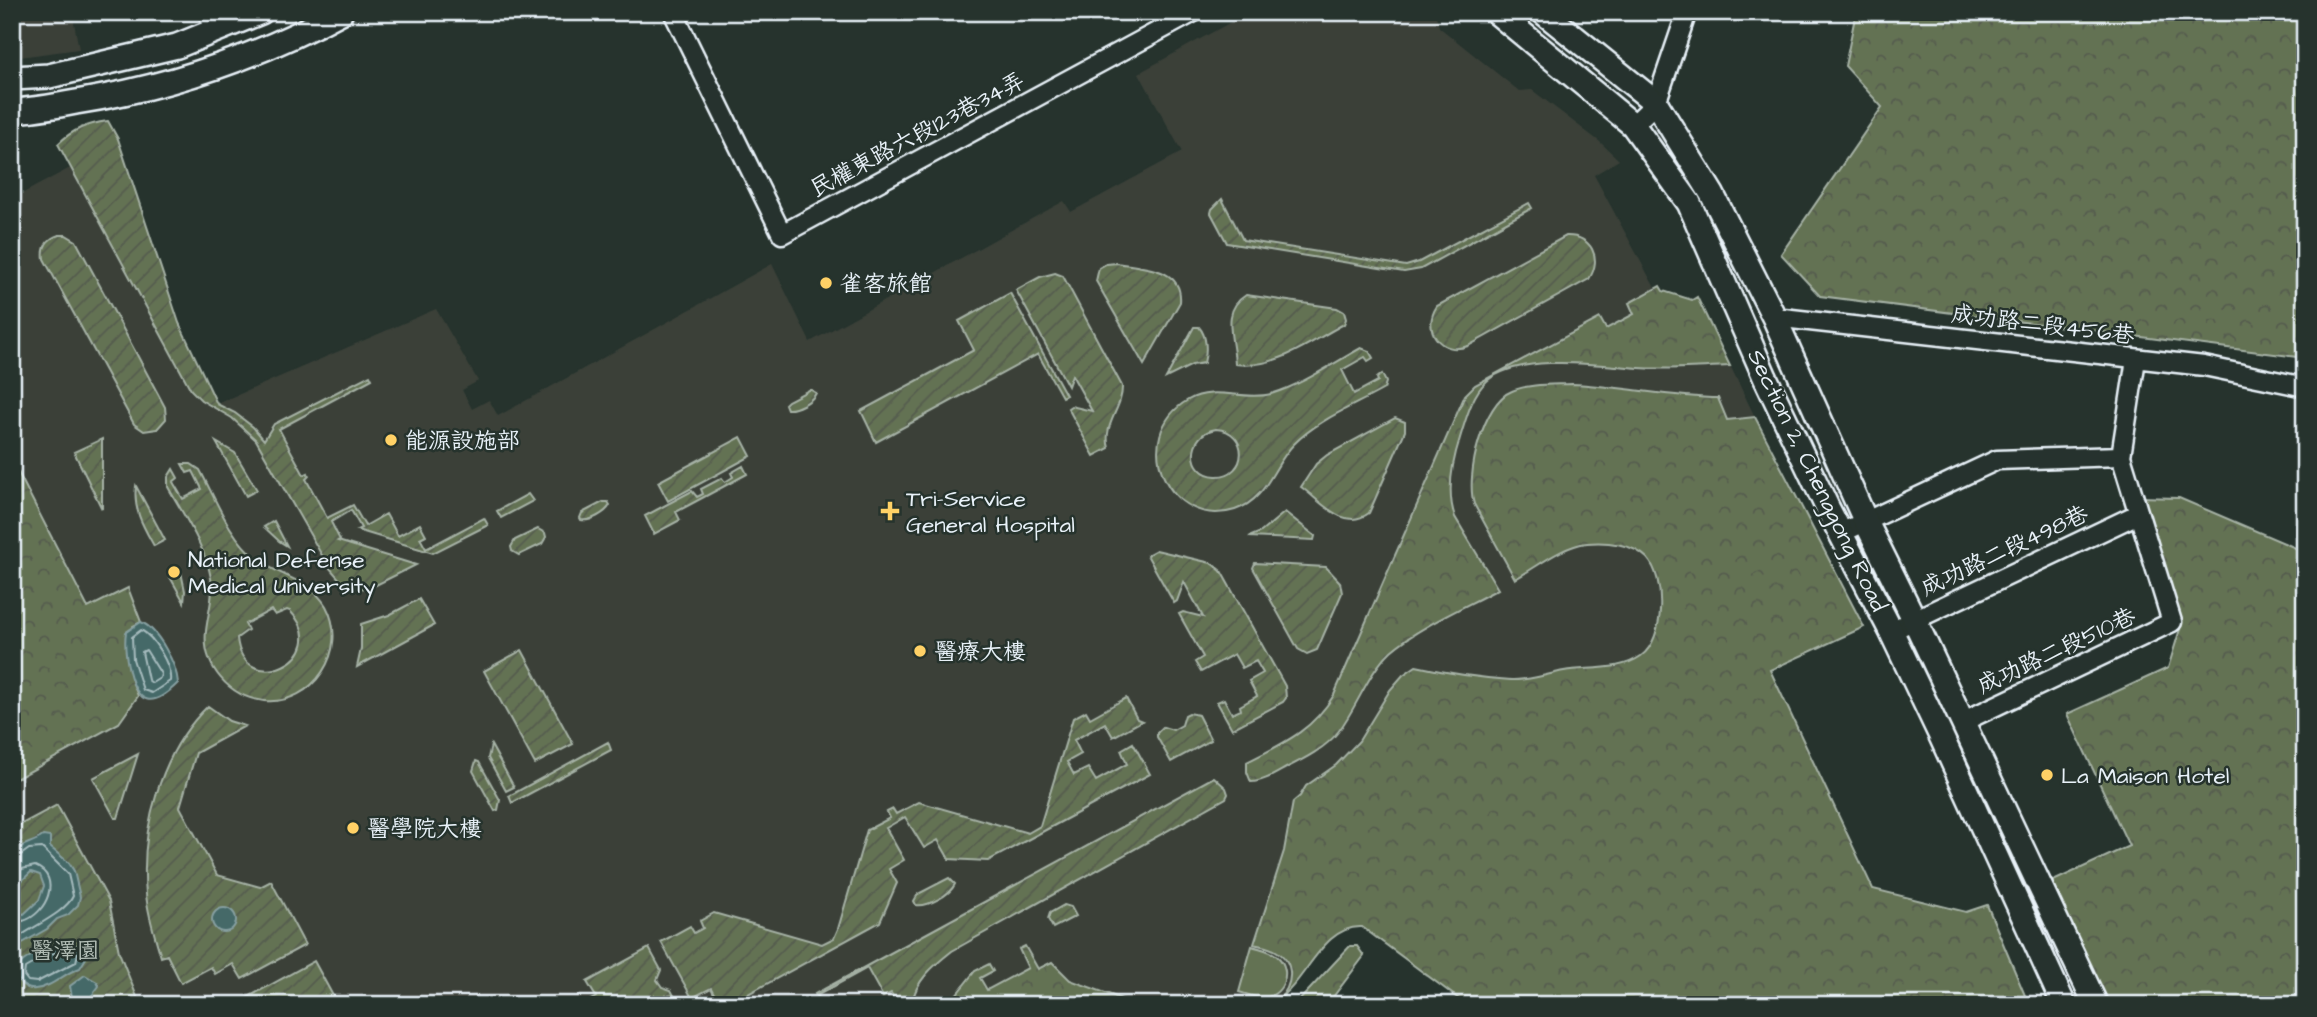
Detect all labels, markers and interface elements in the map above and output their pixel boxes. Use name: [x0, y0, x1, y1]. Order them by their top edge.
street label: 民權東路六段123巷34弄: [804, 65, 1031, 205]
place label: 雀客旅館: [840, 268, 932, 300]
marker: 雀客旅館: [818, 275, 834, 291]
street label: 成功路二段456巷: [1949, 298, 2137, 352]
street label: Section 2, Chenggong Road: [1739, 344, 1895, 618]
place label: 能源設施部: [405, 425, 520, 457]
marker: 能源設施部: [383, 432, 399, 448]
place label: Tri-Service General Hospital: [906, 483, 1075, 541]
street label: 成功路二段498巷: [1915, 498, 2094, 604]
marker: Tri-Service General Hospital: [880, 501, 900, 521]
place label: National Defense Medical University: [188, 544, 376, 603]
marker: National Defense Medical University: [166, 564, 182, 580]
street label: 成功路二段510巷: [1972, 600, 2142, 702]
place label: 醫療大樓: [934, 636, 1026, 668]
marker: 醫療大樓: [912, 643, 928, 659]
place label: La Maison Hotel: [2061, 760, 2229, 792]
marker: La Maison Hotel: [2039, 767, 2055, 783]
place label: 醫學院大樓: [367, 813, 482, 845]
marker: 醫學院大樓: [345, 820, 361, 836]
park label: 醫澤園: [31, 935, 100, 967]

